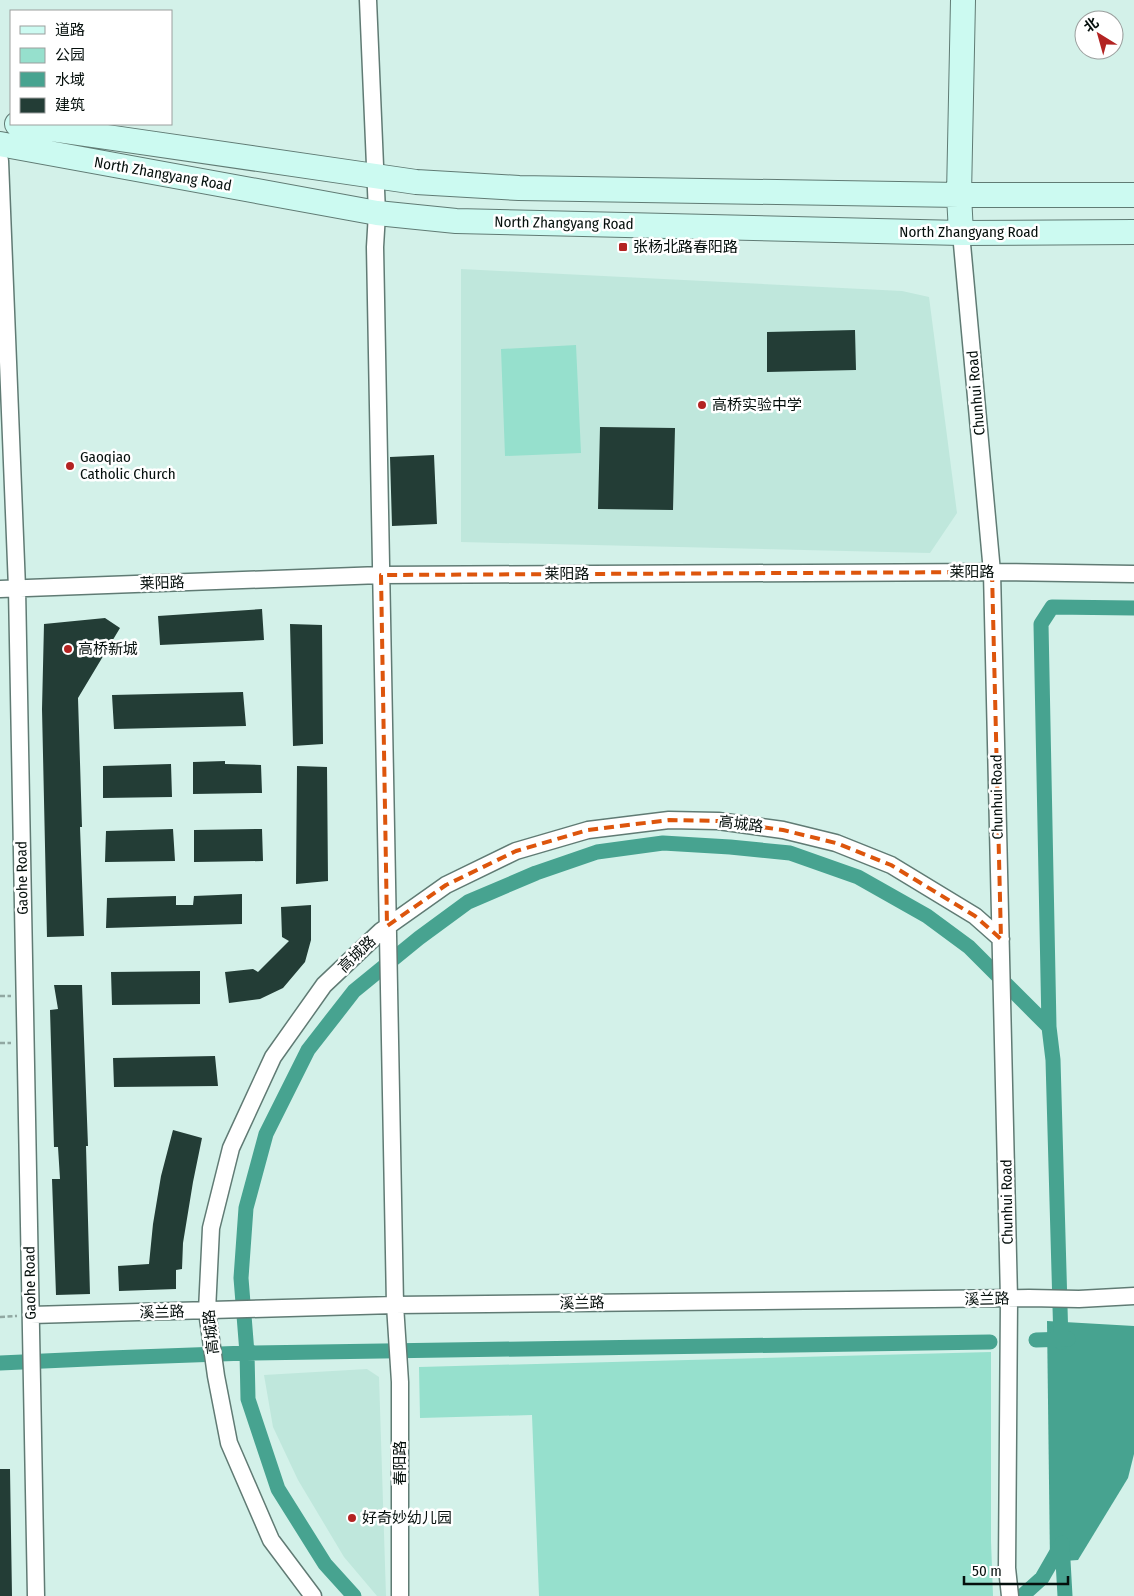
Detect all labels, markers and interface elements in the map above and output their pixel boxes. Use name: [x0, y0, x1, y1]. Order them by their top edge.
legend: [10, 10, 172, 125]
north arrow: [1074, 10, 1124, 60]
text: 北: [1081, 14, 1102, 36]
text: 道路: [55, 21, 85, 39]
text: 公园: [55, 46, 85, 64]
text: 水域: [55, 71, 85, 89]
text: 建筑: [55, 96, 85, 114]
street label: North Zhangyang Road: [93, 153, 233, 195]
street label: North Zhangyang Road: [494, 213, 634, 233]
street label: North Zhangyang Road: [899, 223, 1039, 241]
place label: 张杨北路春阳路: [633, 238, 738, 256]
marker: 张杨北路春阳路: [617, 241, 629, 253]
street label: Chunhui Road: [963, 350, 989, 436]
place label: 高桥实验中学: [712, 396, 802, 414]
marker: 高桥实验中学: [696, 399, 708, 411]
place label: Gaoqiao Catholic Church: [80, 448, 176, 483]
marker: Gaoqiao Catholic Church: [64, 460, 76, 472]
street label: 莱阳路: [949, 563, 995, 581]
street label: 莱阳路: [544, 565, 590, 583]
street label: 莱阳路: [139, 573, 185, 593]
place label: 高桥新城: [78, 640, 138, 658]
marker: 高桥新城: [62, 643, 74, 655]
street label: Chunhui Road: [987, 754, 1007, 840]
street label: 高城路: [718, 812, 764, 836]
street label: Gaohe Road: [12, 841, 32, 915]
street label: 高城路: [335, 932, 379, 976]
street label: Chunhui Road: [997, 1159, 1017, 1245]
street label: Gaohe Road: [20, 1246, 40, 1320]
street label: 溪兰路: [964, 1290, 1010, 1308]
street label: 溪兰路: [559, 1294, 605, 1312]
street label: 溪兰路: [139, 1303, 185, 1321]
street label: 高城路: [200, 1309, 222, 1355]
street label: 春阳路: [391, 1440, 409, 1486]
place label: 好奇妙幼儿园: [362, 1509, 452, 1527]
marker: 好奇妙幼儿园: [346, 1512, 358, 1524]
scale bar: [964, 1554, 1068, 1586]
text: 50 m: [972, 1562, 1002, 1580]

